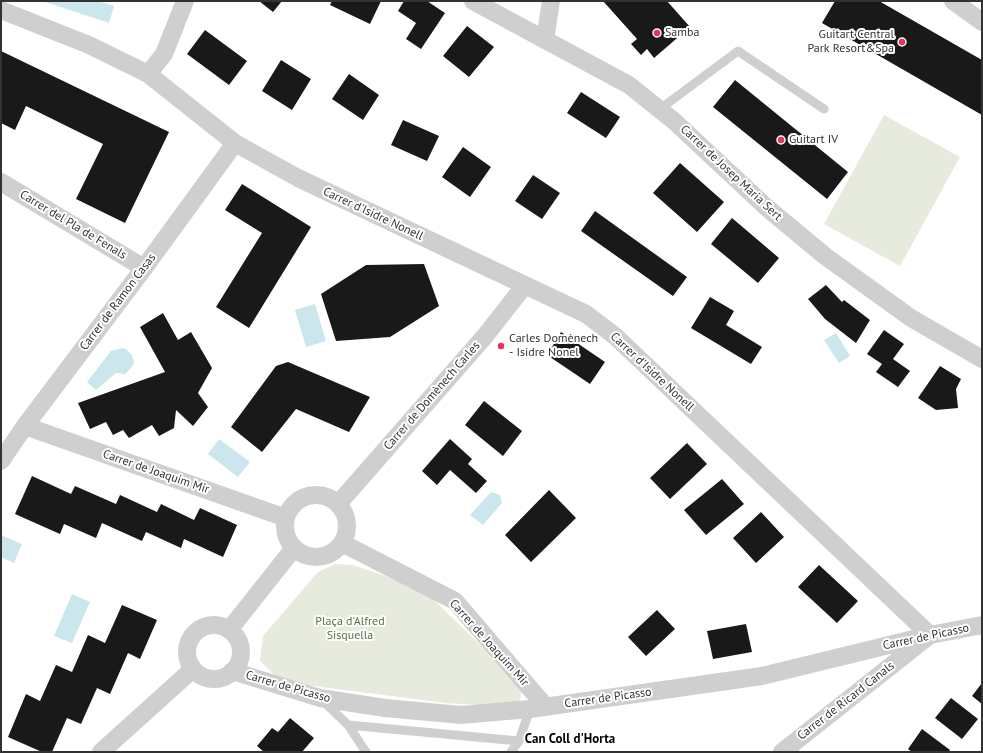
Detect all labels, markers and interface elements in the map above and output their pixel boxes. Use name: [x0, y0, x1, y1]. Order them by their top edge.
place label: Samba: [665, 26, 699, 40]
marker: Samba: [652, 28, 662, 38]
place label: Guitart Central Park Resort&Spa: [807, 28, 894, 56]
marker: Guitart Central Park Resort&Spa: [897, 37, 907, 47]
street label: Carrer de Josep Maria Sert: [677, 122, 785, 224]
place label: Guitart IV: [789, 133, 838, 147]
marker: Guitart IV: [776, 135, 786, 145]
street label: Carrer d'Isidre Nonell: [321, 184, 425, 244]
street label: Carrer del Pla de Fenals: [17, 187, 129, 263]
street label: Carrer de Ramon Casas: [77, 251, 159, 353]
street label: Carrer d'Isidre Nonell: [607, 330, 697, 414]
place label: Carles Domènech - Isidre Nonel: [509, 332, 598, 360]
street label: Carrer de Domènech Carles: [381, 339, 483, 453]
marker: Carles Domènech - Isidre Nonel: [496, 341, 506, 351]
street label: Carrer de Joaquim Mir: [101, 447, 211, 497]
street label: Carrer de Joaquim Mir: [446, 597, 532, 689]
park label: Plaça d'Alfred Sisquella: [315, 615, 385, 643]
street label: Carrer de Picasso: [882, 621, 970, 653]
street label: Carrer de Ricard Canals: [795, 659, 897, 743]
street label: Carrer de Picasso: [244, 668, 332, 706]
street label: Carrer de Picasso: [564, 685, 652, 711]
district label: Can Coll d'Horta: [525, 731, 615, 747]

